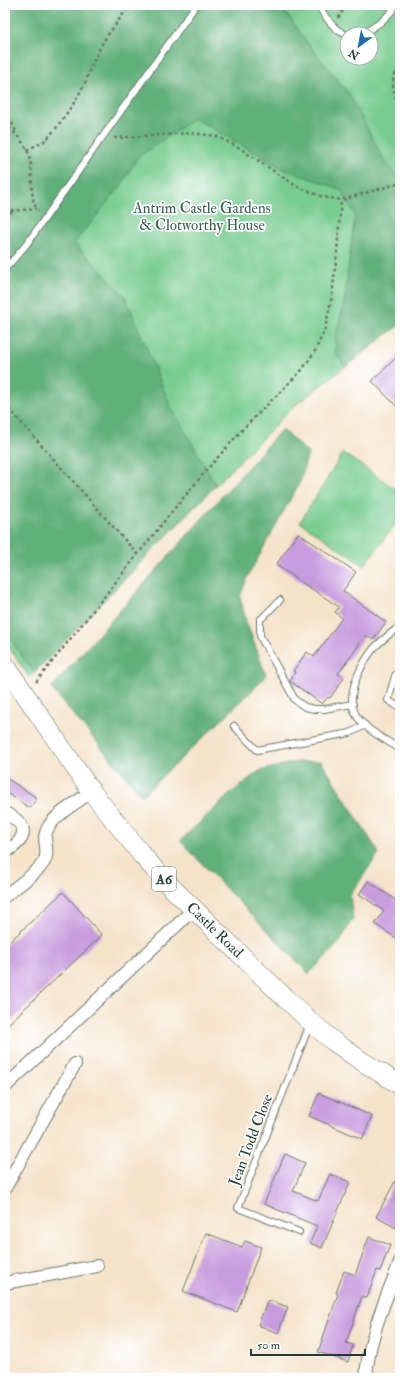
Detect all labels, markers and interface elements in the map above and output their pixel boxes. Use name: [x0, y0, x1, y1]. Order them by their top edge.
north arrow: [339, 26, 379, 66]
text: N: [345, 45, 362, 63]
park label: Antrim Castle Gardens & Clotworthy House: [132, 199, 271, 235]
road number: A6: [152, 867, 176, 891]
street label: Castle Road: [183, 898, 248, 962]
street label: Jean Todd Close: [224, 1091, 278, 1190]
scale bar: [251, 1331, 365, 1357]
text: 50 m: [257, 1338, 281, 1353]

